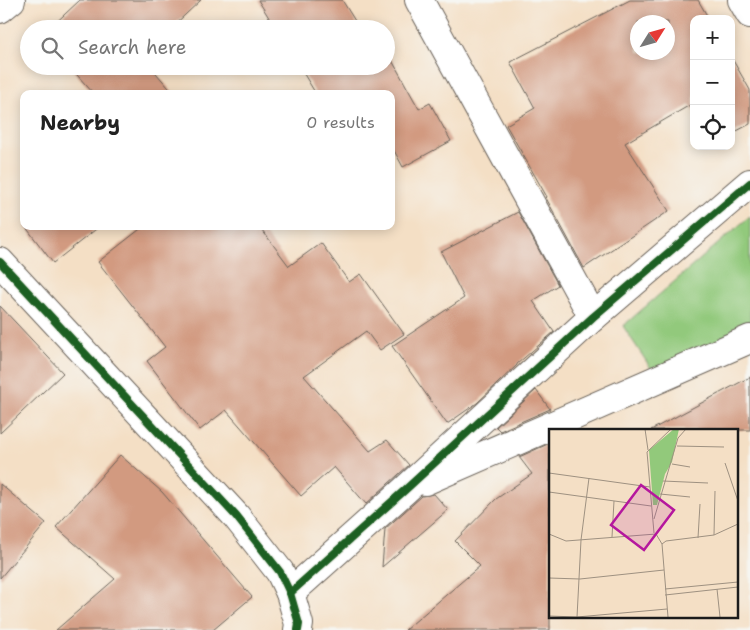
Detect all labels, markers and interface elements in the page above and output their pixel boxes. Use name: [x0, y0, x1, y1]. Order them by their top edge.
north arrow: [630, 15, 675, 60]
map controls: [690, 15, 735, 150]
button: +: [690, 15, 735, 60]
search box: [20, 20, 395, 75]
icon: search: [38, 34, 66, 62]
text: Search here: [78, 35, 187, 60]
button: −: [690, 60, 735, 105]
button: locate: [690, 105, 735, 150]
text: Nearby: [40, 109, 120, 137]
text: 0 results: [306, 112, 375, 133]
inset map: [549, 429, 738, 618]

